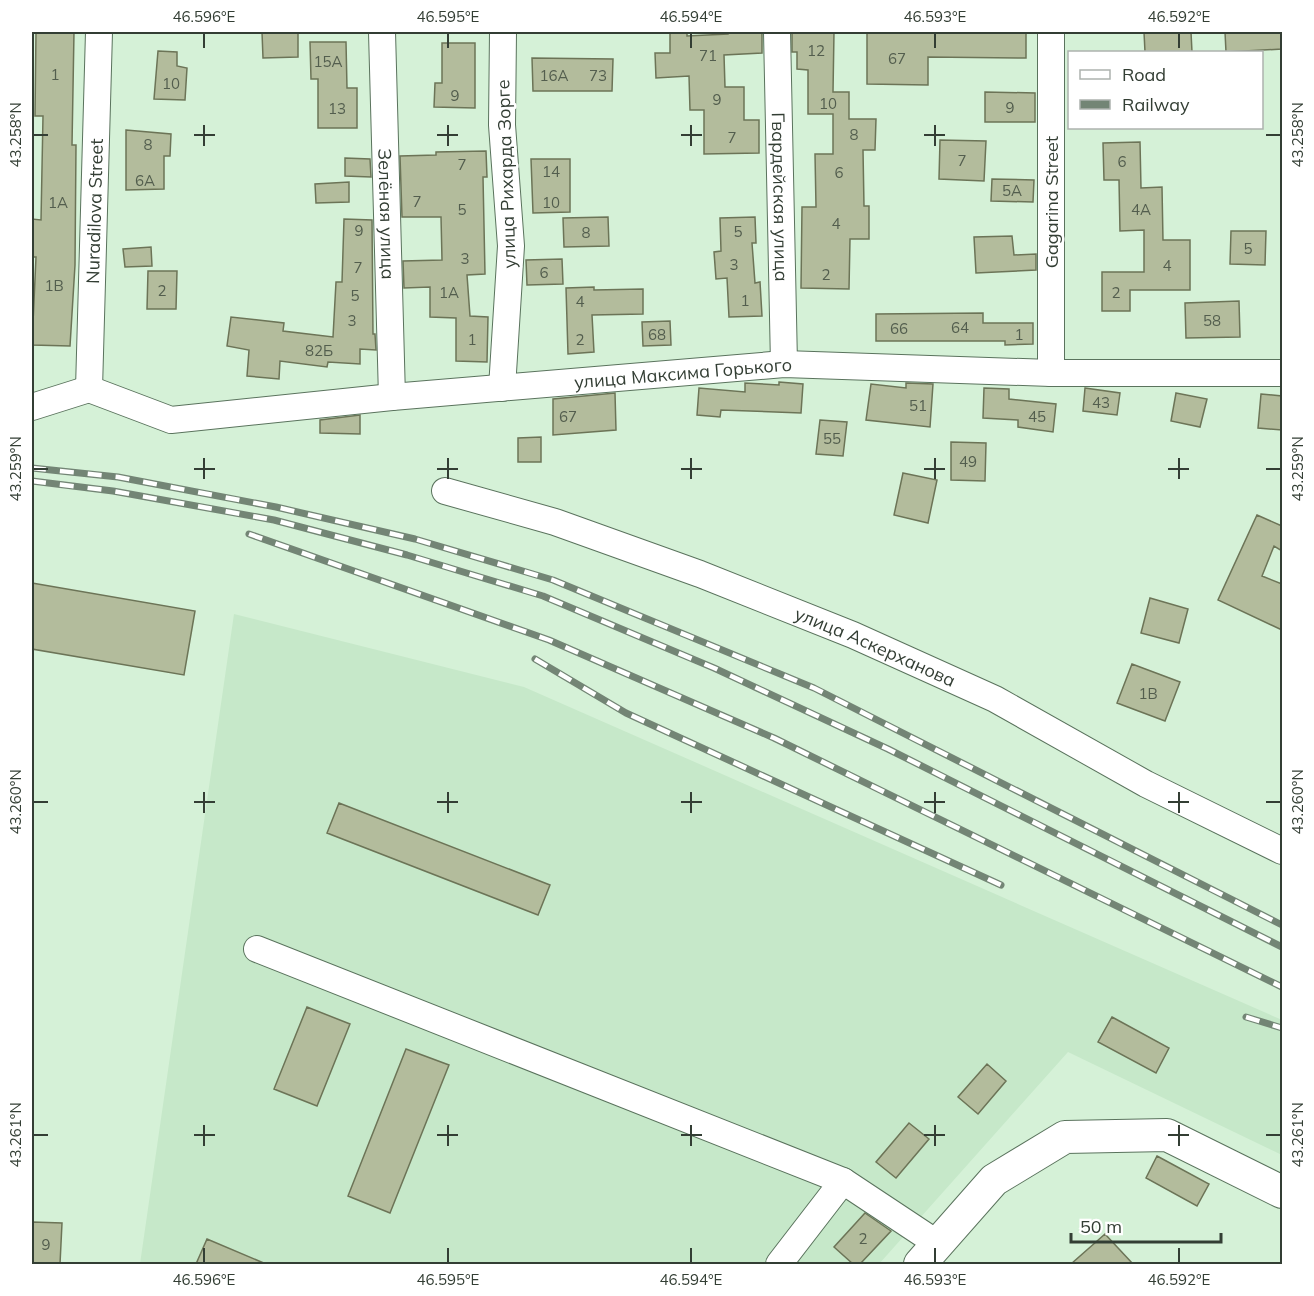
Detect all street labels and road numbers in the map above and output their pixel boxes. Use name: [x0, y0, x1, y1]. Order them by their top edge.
street label: улица Рихарда Зорге: [491, 79, 521, 269]
street label: Гвардейская улица: [767, 112, 794, 282]
street label: Gagarina Street: [1040, 136, 1063, 268]
street label: Nuradilova Street: [80, 138, 108, 284]
street label: Зелёная улица: [374, 148, 400, 280]
street label: улица Максима Горького: [573, 352, 793, 393]
street label: улица Аскерханова: [792, 602, 959, 691]

